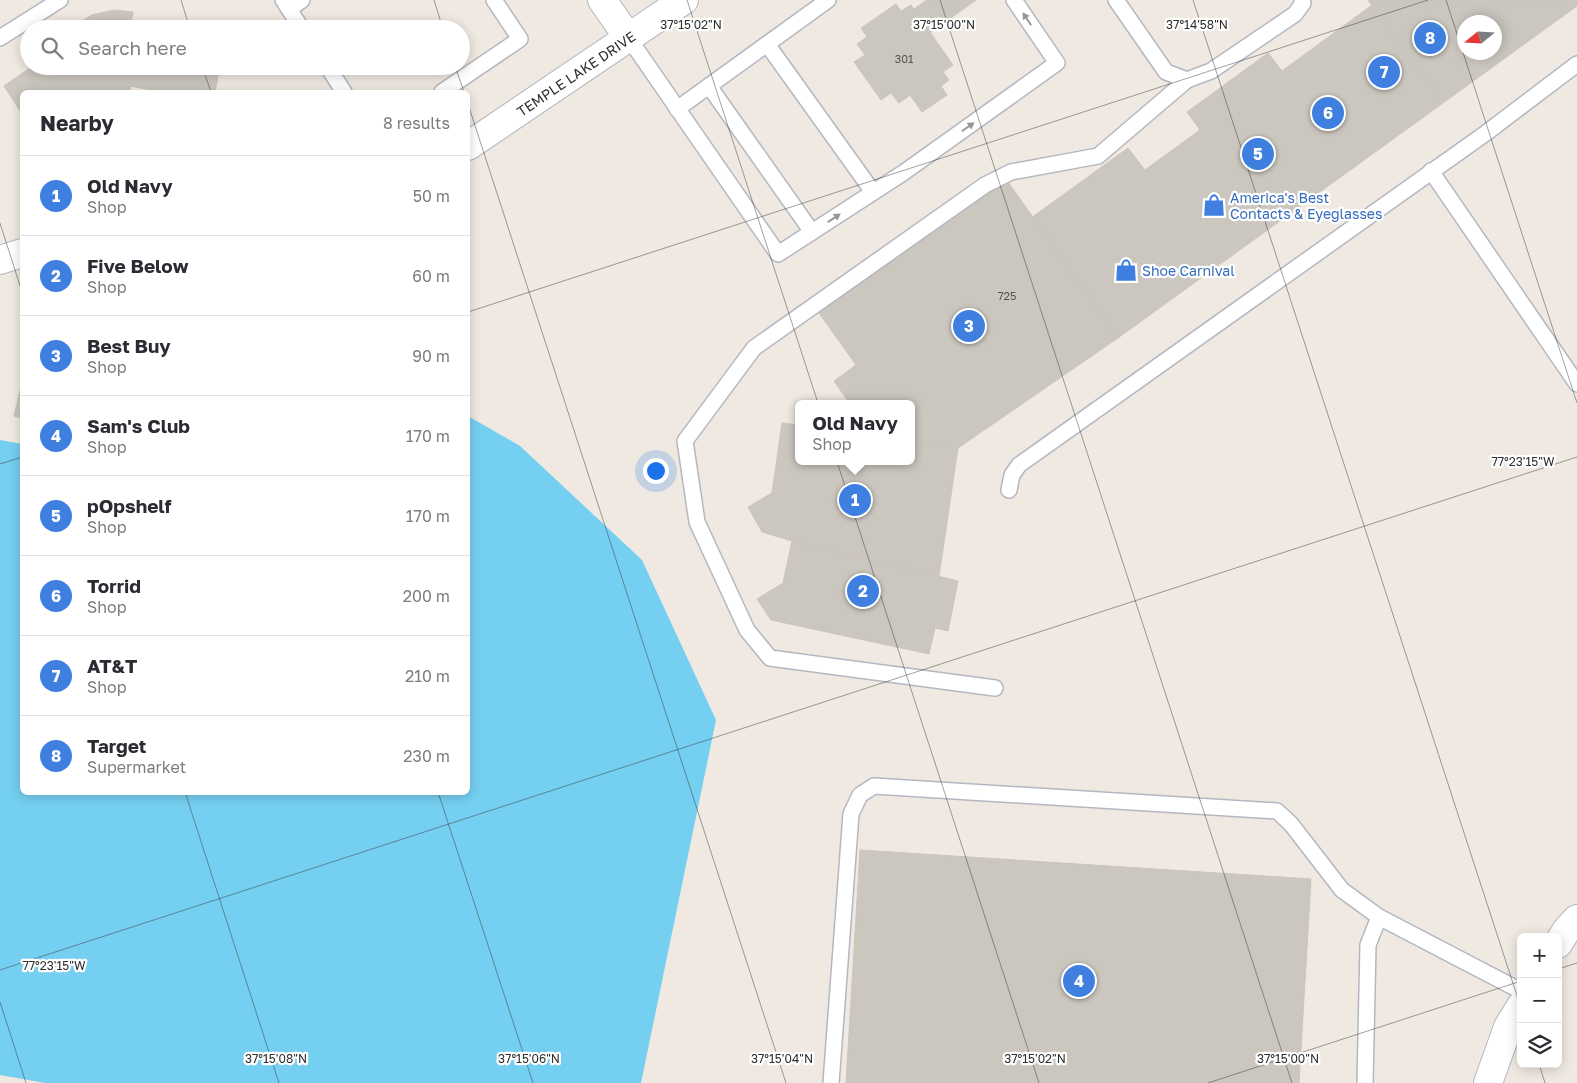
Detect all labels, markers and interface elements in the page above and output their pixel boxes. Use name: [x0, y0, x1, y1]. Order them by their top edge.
one-way arrow: [1022, 12, 1032, 26]
north arrow: [1457, 15, 1502, 60]
text: 37°15'02"N: [660, 17, 722, 32]
text: 37°15'00"N: [913, 17, 975, 32]
text: 37°14'58"N: [1166, 17, 1228, 32]
pin: 8: [1414, 19, 1446, 57]
search box: [20, 20, 470, 75]
street label: TEMPLE LAKE DRIVE: [513, 27, 638, 119]
icon: search: [38, 34, 66, 62]
text: Search here: [78, 36, 187, 59]
house number: 301: [895, 52, 913, 65]
pin: 7: [1368, 53, 1400, 91]
pin: 6: [1312, 94, 1344, 132]
text: Nearby: [40, 110, 114, 136]
text: 8 results: [383, 113, 450, 133]
one-way arrow: [961, 121, 974, 132]
pin: 5: [1242, 135, 1274, 173]
text: Old Navy: [87, 174, 173, 197]
text: 1: [52, 186, 60, 206]
text: 50 m: [413, 186, 450, 206]
place label: America's Best Contacts & Eyeglasses: [1230, 189, 1382, 222]
shop icon: America's Best Contacts & Eyeglasses: [1201, 192, 1227, 218]
text: Shop: [87, 197, 127, 217]
one-way arrow: [827, 213, 840, 222]
text: Five Below: [87, 254, 188, 277]
shop icon: Shoe Carnival: [1113, 257, 1139, 283]
place label: Shoe Carnival: [1142, 262, 1235, 279]
text: 2: [51, 266, 61, 286]
text: 60 m: [412, 266, 450, 286]
text: Shop: [87, 277, 127, 297]
house number: 725: [998, 289, 1016, 302]
pin: 3: [953, 307, 985, 345]
text: Best Buy: [87, 334, 171, 357]
text: 3: [51, 346, 61, 366]
text: 90 m: [412, 346, 450, 366]
text: Shop: [87, 357, 127, 377]
popup: [795, 400, 915, 465]
text: Old Navy: [812, 411, 898, 434]
text: Sam's Club: [87, 414, 190, 437]
text: 4: [51, 426, 61, 446]
text: 170 m: [406, 426, 450, 446]
text: Shop: [812, 434, 852, 454]
text: Shop: [87, 437, 127, 457]
text: 77°23'15"W: [1491, 454, 1555, 469]
your location: [643, 458, 669, 484]
pin: 1: [839, 481, 871, 519]
text: pOpshelf: [87, 494, 171, 517]
text: 5: [51, 506, 61, 526]
text: 170 m: [406, 506, 450, 526]
text: Shop: [87, 517, 127, 537]
pin: 2: [847, 572, 879, 610]
text: Torrid: [87, 574, 141, 597]
text: 6: [51, 586, 61, 606]
text: 200 m: [403, 586, 450, 606]
text: Shop: [87, 597, 127, 617]
text: AT&T: [87, 654, 137, 677]
text: 7: [52, 666, 60, 686]
text: 210 m: [405, 666, 450, 686]
text: Shop: [87, 677, 127, 697]
text: Target: [87, 734, 146, 757]
text: 8: [51, 746, 61, 766]
text: 230 m: [403, 746, 450, 766]
text: Supermarket: [87, 757, 186, 777]
map controls: [1517, 933, 1562, 1068]
button: +: [1517, 933, 1562, 978]
text: 77°23'15"W: [22, 958, 86, 973]
pin: 4: [1063, 962, 1095, 1000]
button: −: [1517, 978, 1562, 1023]
button: layers: [1517, 1023, 1562, 1068]
text: 37°15'08"N: [245, 1051, 307, 1066]
text: 37°15'06"N: [498, 1051, 560, 1066]
text: 37°15'04"N: [751, 1051, 813, 1066]
text: 37°15'02"N: [1004, 1051, 1066, 1066]
text: 37°15'00"N: [1257, 1051, 1319, 1066]

